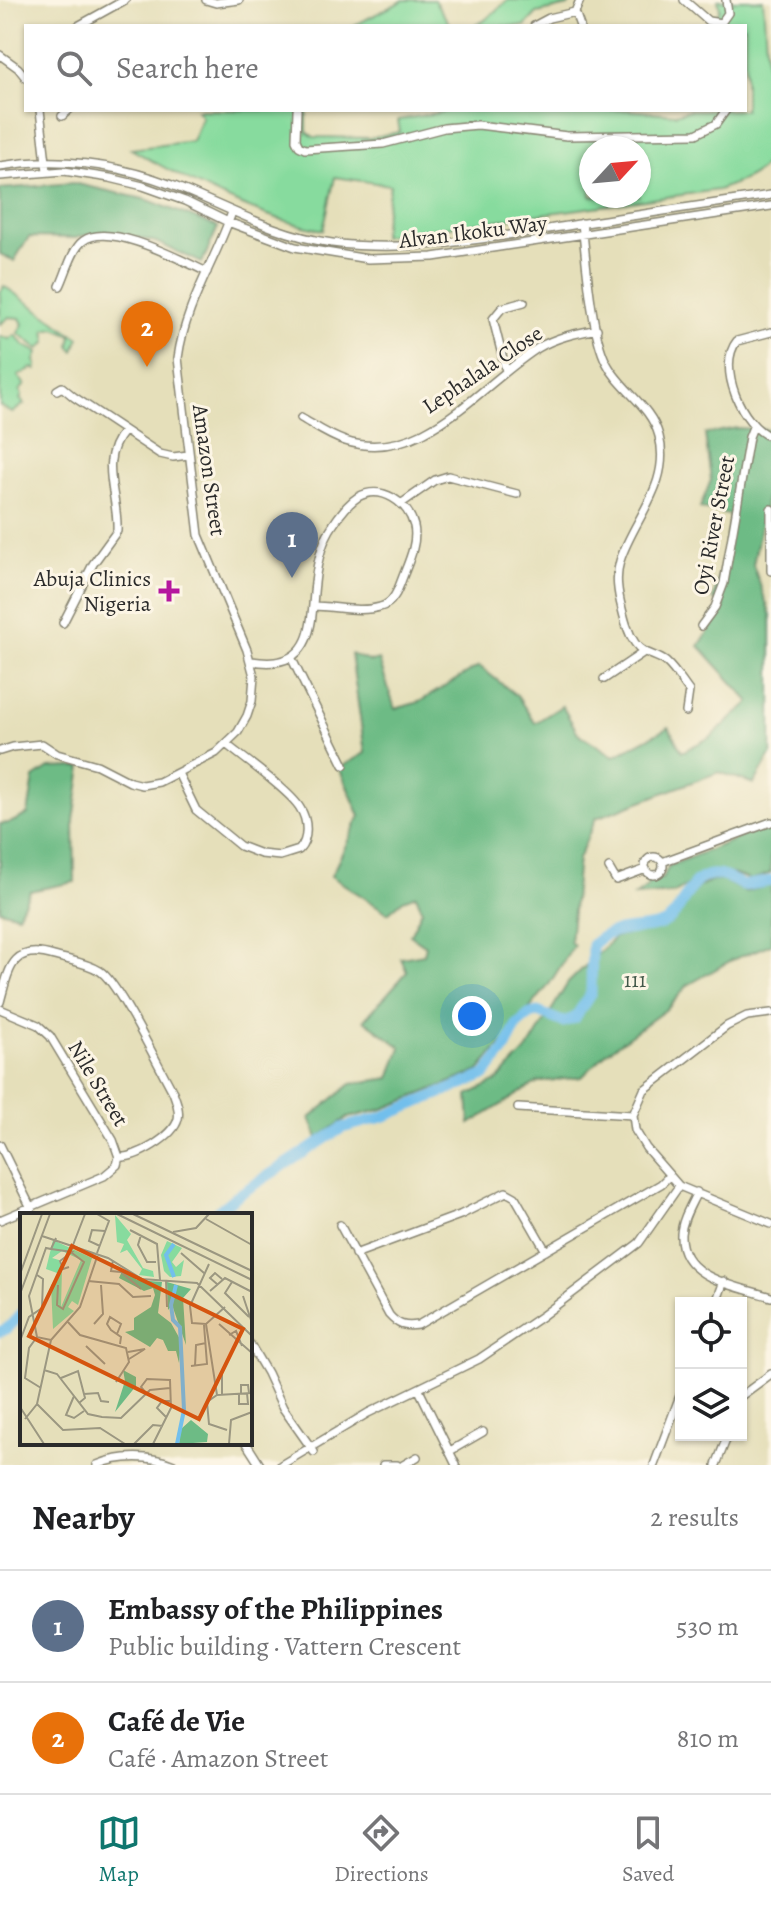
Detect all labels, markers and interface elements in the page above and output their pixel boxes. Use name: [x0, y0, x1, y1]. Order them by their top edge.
search box: [24, 24, 747, 112]
icon: search: [52, 46, 96, 90]
text: Search here: [116, 48, 259, 88]
north arrow: [579, 136, 651, 208]
street label: Alvan Ikoku Way: [396, 208, 549, 256]
pin: 2: [121, 301, 173, 367]
street label: Lephalala Close: [417, 319, 549, 421]
street label: Amazon Street: [185, 401, 233, 538]
street label: Oyi River Street: [686, 453, 742, 597]
pin: 1: [266, 512, 318, 578]
place label: Abuja Clinics Nigeria: [33, 564, 152, 619]
marker: Abuja Clinics Nigeria: [158, 580, 180, 602]
park label: 111: [624, 965, 646, 995]
your location: [452, 996, 492, 1036]
street label: Nile Street: [61, 1035, 136, 1132]
inset map: [20, 1213, 252, 1445]
map controls: [675, 1297, 747, 1441]
button: locate: [675, 1297, 747, 1369]
button: layers: [675, 1369, 747, 1441]
text: Nearby: [32, 1494, 135, 1541]
text: 2 results: [650, 1500, 739, 1535]
text: Embassy of the Philippines: [108, 1589, 443, 1629]
text: 1: [53, 1609, 63, 1644]
text: 530 m: [676, 1609, 739, 1644]
text: Public building · Vattern Crescent: [108, 1629, 461, 1664]
text: Café de Vie: [108, 1701, 245, 1741]
text: 2: [52, 1721, 64, 1756]
text: 810 m: [677, 1721, 739, 1756]
text: Café · Amazon Street: [108, 1741, 328, 1776]
tab: Map: [97, 1811, 141, 1889]
tab: Directions: [334, 1811, 429, 1889]
tab: Saved: [622, 1811, 674, 1889]

